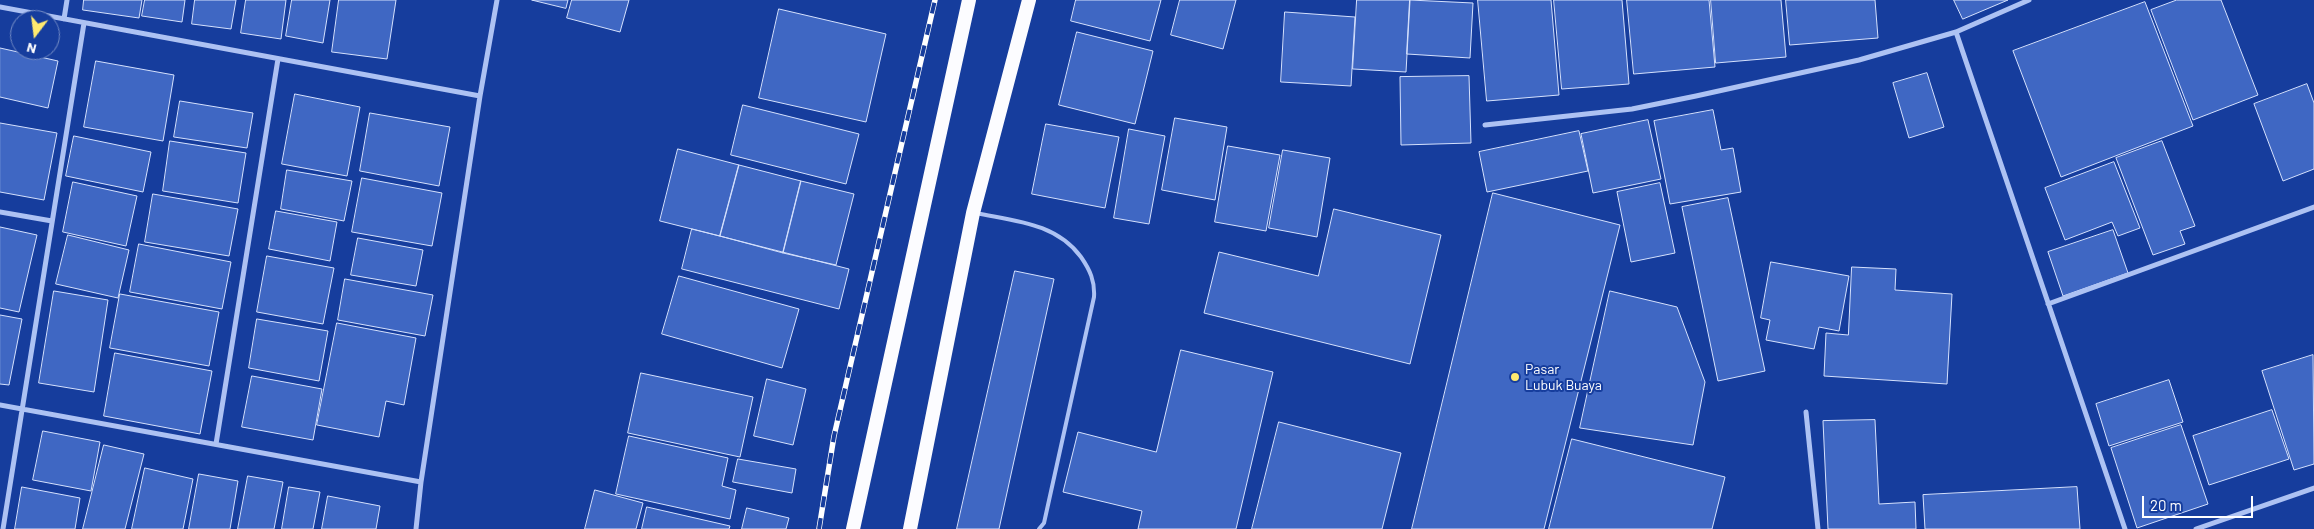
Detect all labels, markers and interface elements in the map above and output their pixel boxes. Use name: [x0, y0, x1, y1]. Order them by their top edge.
north arrow: [10, 10, 60, 60]
text: N: [25, 40, 38, 58]
place label: Pasar Lubuk Buaya: [1525, 361, 1602, 394]
marker: Pasar Lubuk Buaya: [1509, 371, 1521, 383]
scale bar: [2144, 486, 2255, 518]
text: 20 m: [2150, 496, 2182, 514]

